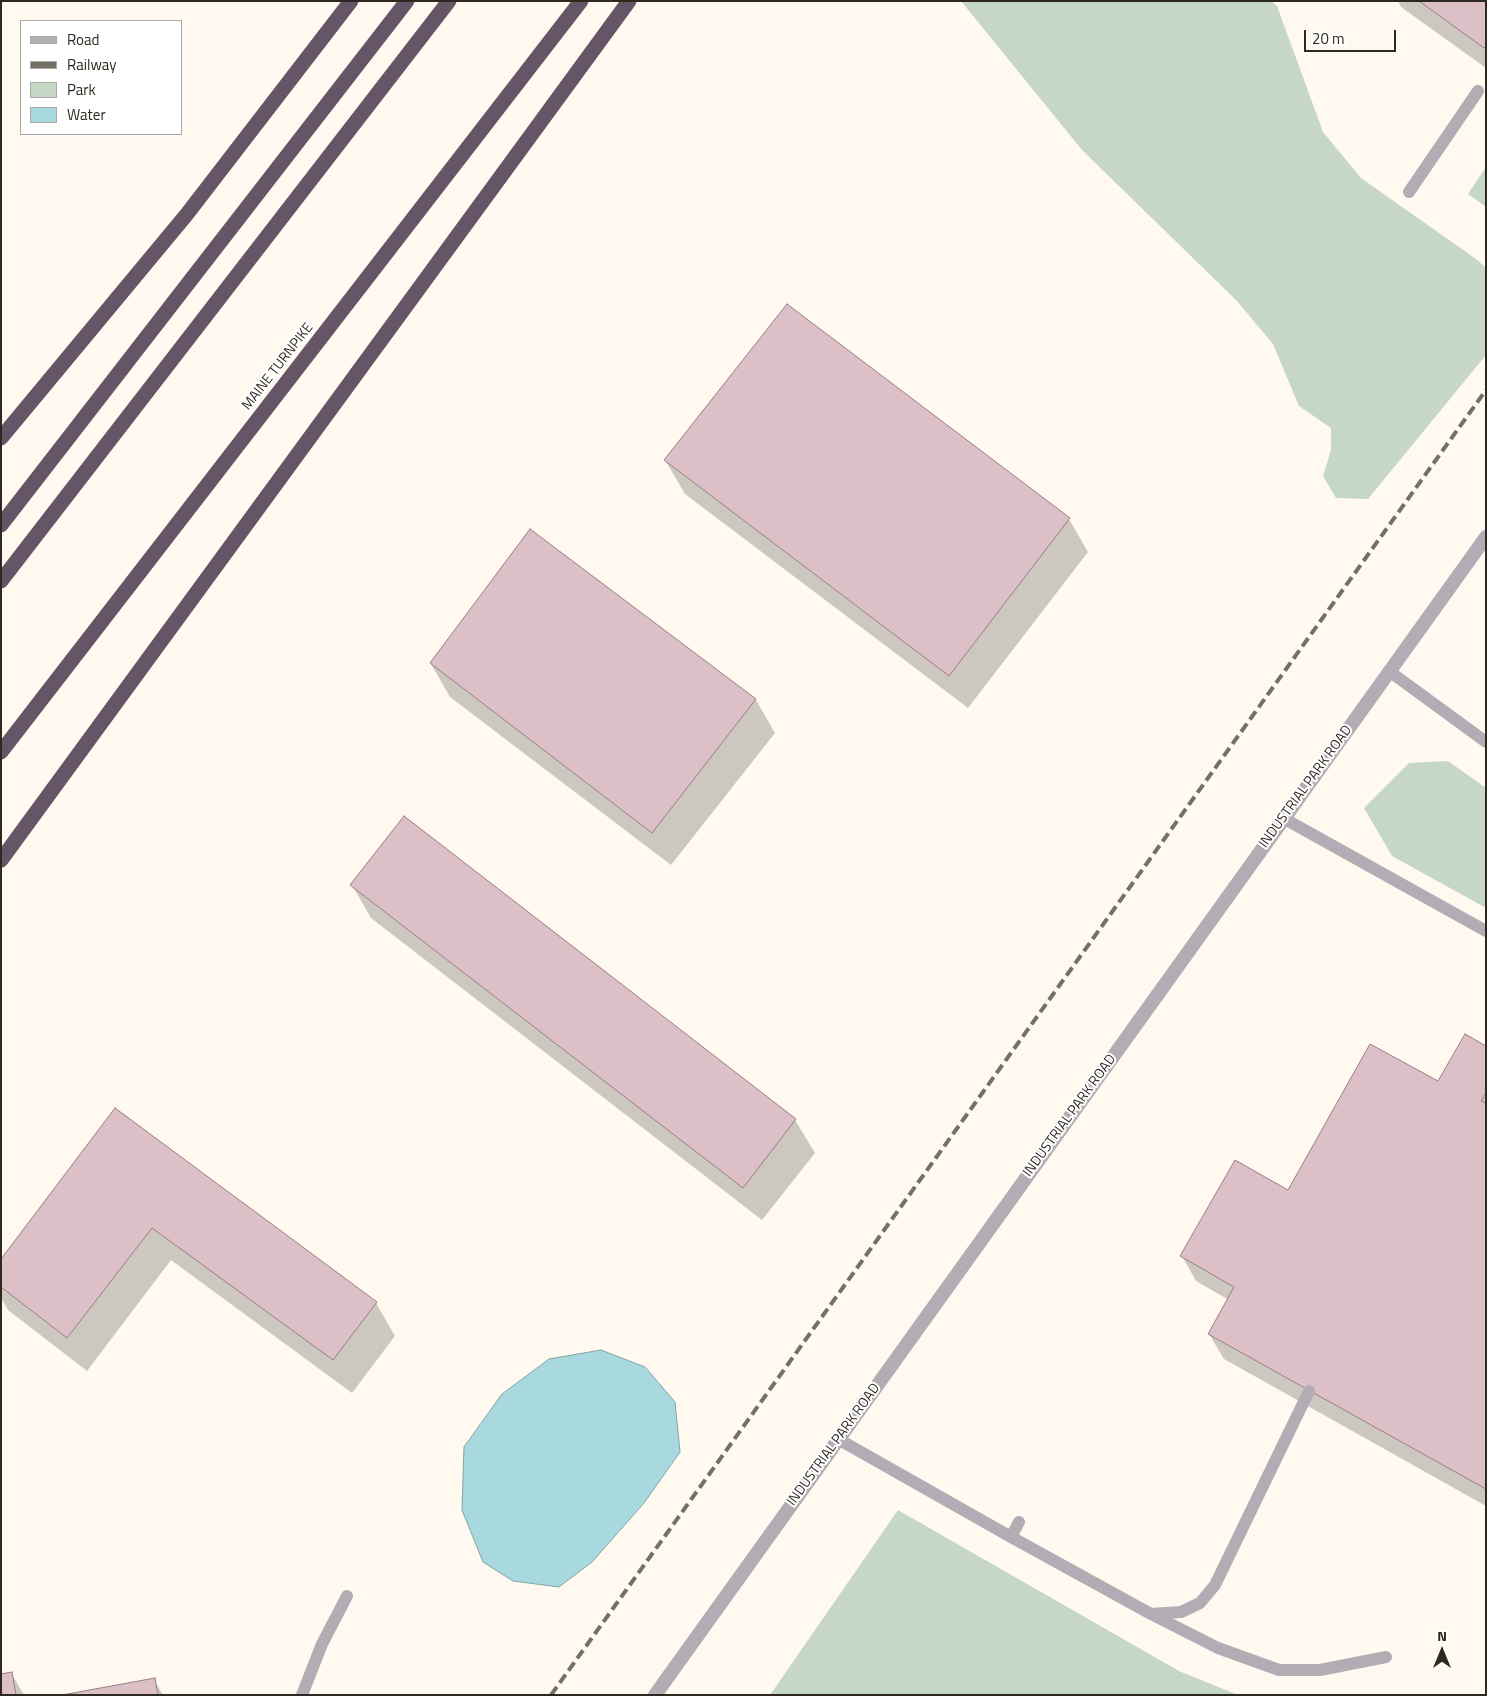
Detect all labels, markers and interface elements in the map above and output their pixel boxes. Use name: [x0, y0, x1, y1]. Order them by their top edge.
legend: [20, 20, 182, 135]
scale bar: [1307, 20, 1400, 52]
text: 20 m: [1312, 27, 1345, 50]
text: Road: [67, 28, 99, 51]
text: Railway: [67, 53, 117, 76]
text: Park: [67, 78, 96, 101]
text: Water: [67, 103, 106, 126]
street label: MAINE TURNPIKE: [239, 320, 317, 414]
street label: INDUSTRIAL PARK ROAD: [1256, 723, 1356, 851]
street label: INDUSTRIAL PARK ROAD: [1020, 1052, 1120, 1180]
street label: INDUSTRIAL PARK ROAD: [784, 1381, 884, 1509]
text: N: [1437, 1625, 1447, 1646]
north arrow: [1417, 1626, 1467, 1676]

